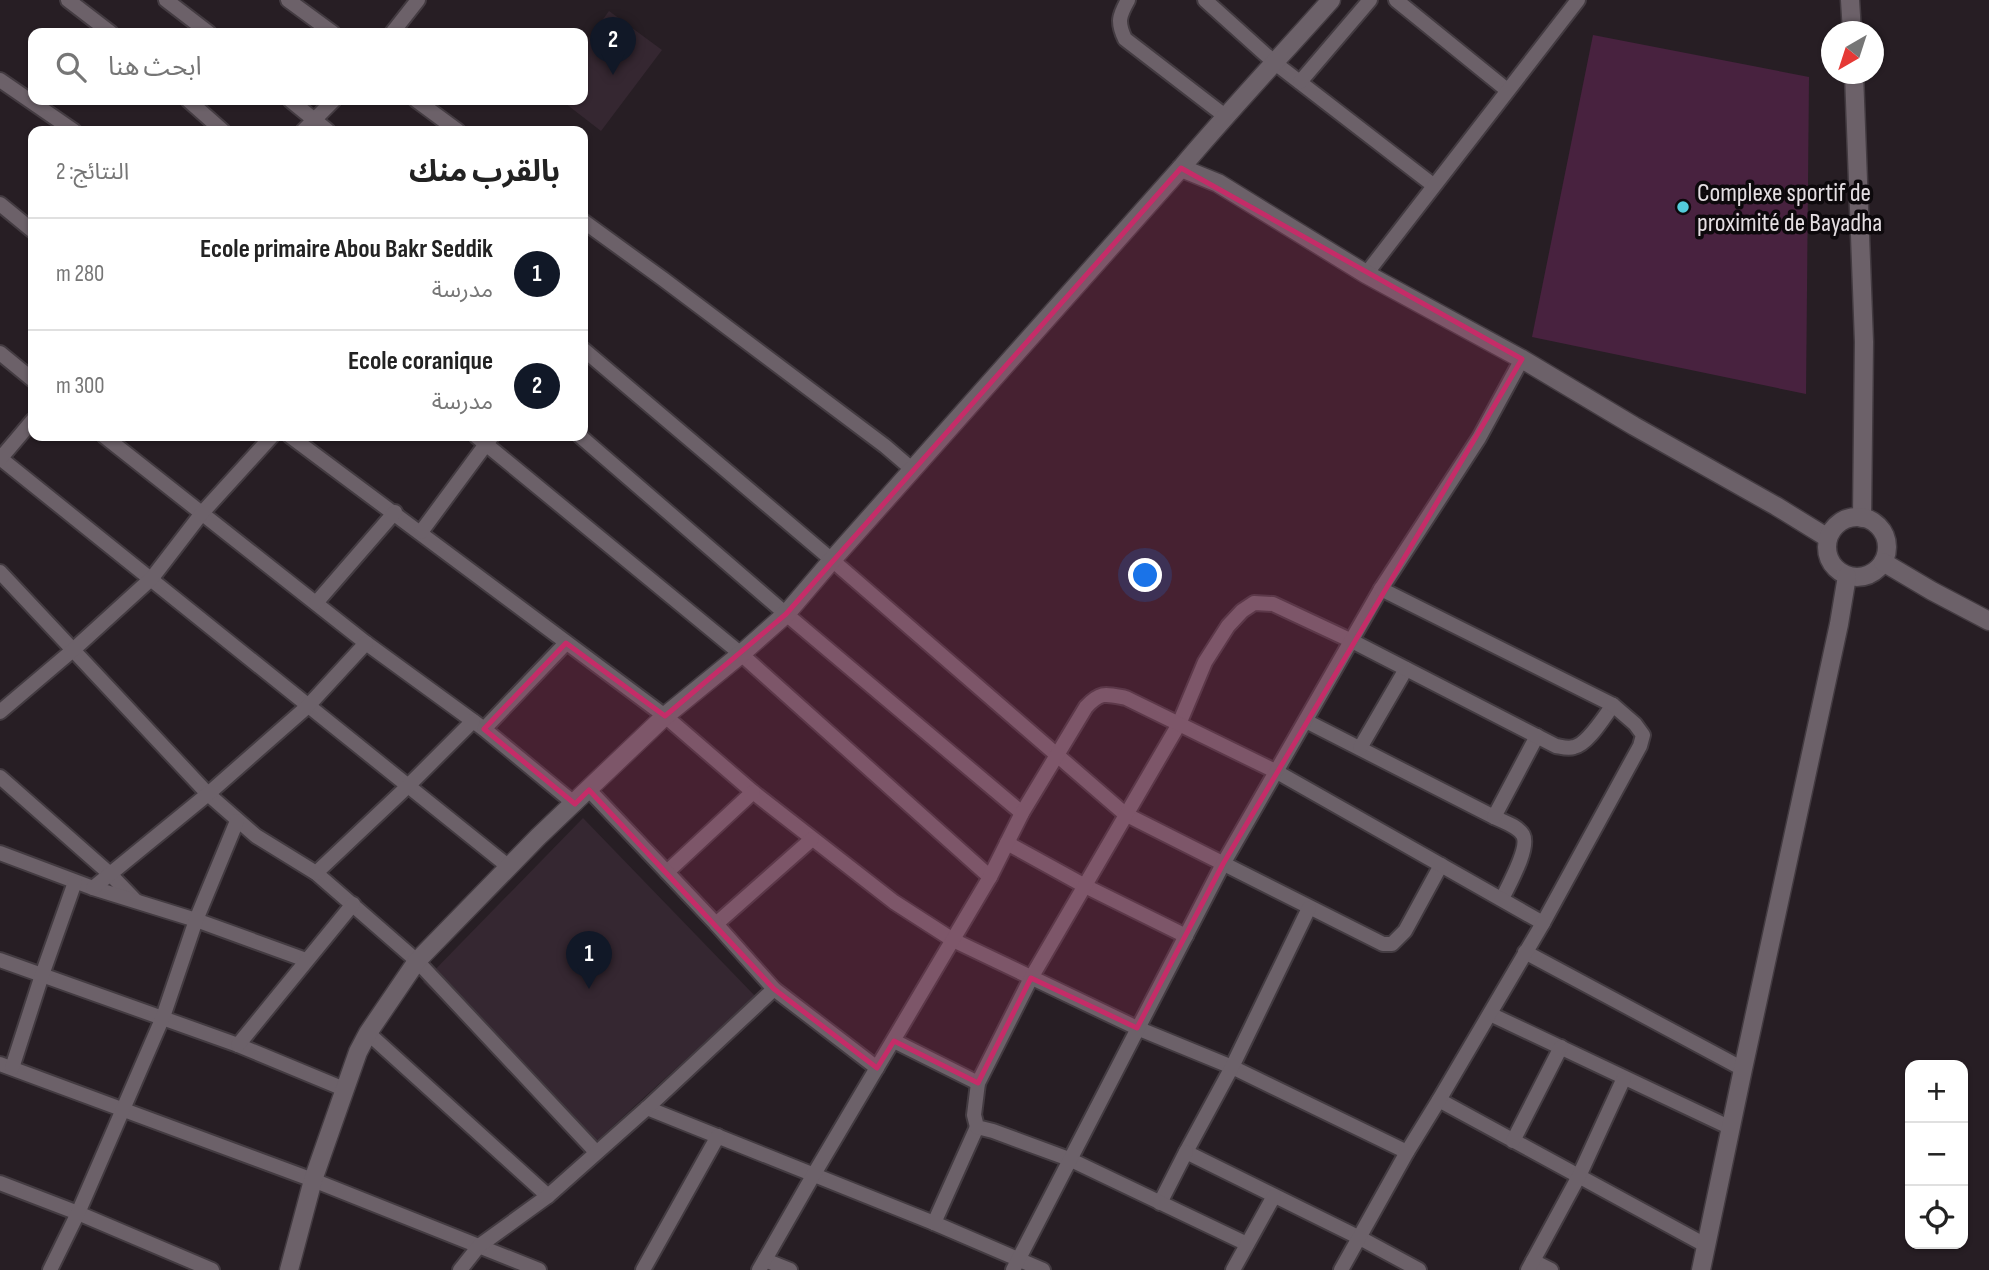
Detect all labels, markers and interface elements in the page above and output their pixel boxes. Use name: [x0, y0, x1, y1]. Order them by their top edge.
pin: 2: [590, 17, 636, 75]
north arrow: [1821, 21, 1884, 84]
search box: [28, 28, 588, 105]
icon: search: [52, 48, 90, 86]
text: ابحث هنا: [108, 52, 202, 83]
text: بالقرب منك: [409, 154, 560, 190]
text: النتائج: 2: [56, 158, 129, 186]
place label: Complexe sportif de proximité de Bayadha: [1697, 178, 1882, 239]
marker: Complexe sportif de proximité de Bayadha: [1675, 199, 1691, 215]
text: Ecole primaire Abou Bakr Seddik: [200, 234, 493, 265]
text: 280 m: [56, 260, 104, 288]
text: 1: [532, 260, 542, 288]
text: مدرسة: [432, 276, 493, 304]
text: Ecole coranique: [348, 346, 493, 377]
text: 300 m: [56, 372, 105, 400]
text: 2: [532, 372, 542, 400]
text: مدرسة: [432, 388, 493, 416]
your location: [1128, 558, 1162, 592]
pin: 1: [566, 931, 612, 989]
map controls: [1905, 1060, 1968, 1249]
button: +: [1905, 1060, 1968, 1123]
button: −: [1905, 1123, 1968, 1186]
button: locate: [1905, 1186, 1968, 1249]

